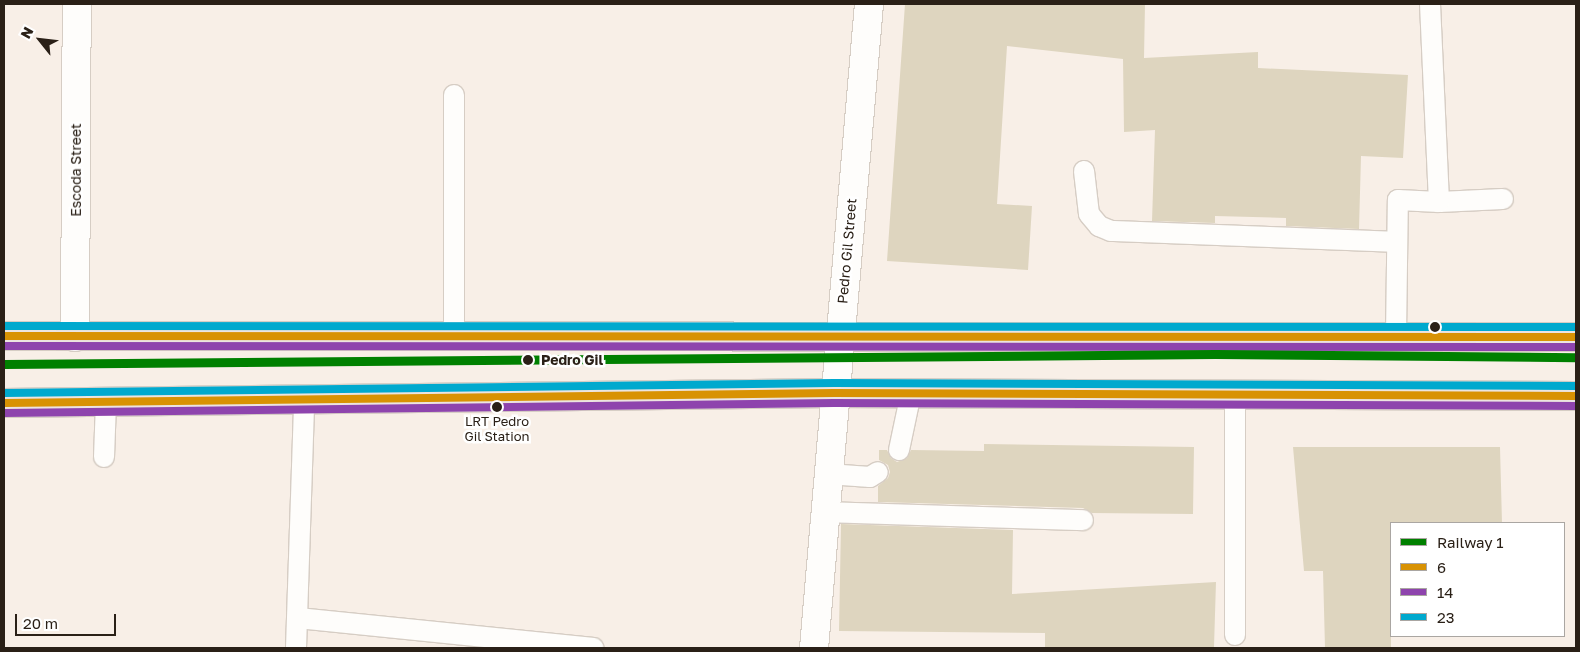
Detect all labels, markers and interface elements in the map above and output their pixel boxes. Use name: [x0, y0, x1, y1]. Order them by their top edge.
north arrow: [15, 15, 65, 65]
text: N: [16, 24, 36, 41]
street label: Escoda Street: [68, 123, 84, 217]
street label: Pedro Gil Street: [834, 197, 860, 305]
unlabelled marker: [1430, 322, 1440, 332]
marker: Pedro Gil: [519, 351, 537, 369]
place label: Pedro Gil: [541, 352, 603, 368]
marker: LRT Pedro Gil Station: [492, 402, 502, 412]
place label: LRT Pedro Gil Station: [464, 414, 530, 445]
legend: [1390, 522, 1565, 637]
text: Railway 1: [1437, 533, 1504, 551]
text: 6: [1437, 558, 1446, 576]
text: 14: [1437, 583, 1453, 601]
scale bar: [18, 604, 119, 636]
text: 23: [1437, 608, 1454, 626]
text: 20 m: [23, 614, 58, 632]

